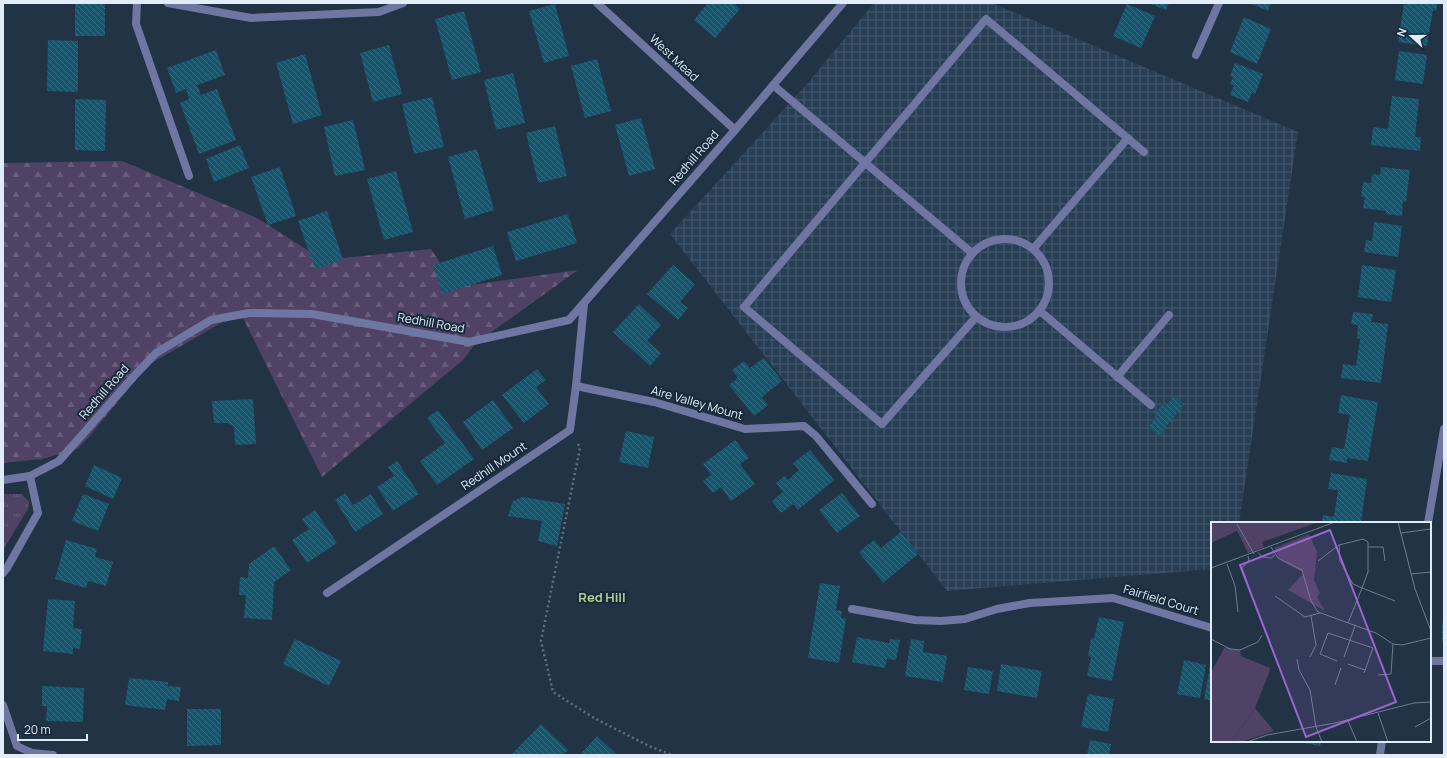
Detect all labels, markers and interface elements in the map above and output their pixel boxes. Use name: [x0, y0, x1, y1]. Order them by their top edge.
north arrow: [1391, 16, 1431, 56]
text: N: [1393, 26, 1410, 39]
street label: West Mead: [646, 30, 703, 85]
street label: Redhill Road: [665, 126, 722, 189]
street label: Redhill Road: [396, 308, 466, 337]
street label: Redhill Road: [75, 360, 132, 423]
street label: Aire Valley Mount: [649, 381, 745, 424]
street label: Redhill Mount: [458, 437, 530, 494]
inset map: [1211, 522, 1431, 742]
street label: Fairfield Court: [1121, 580, 1201, 619]
district label: Red Hill: [578, 588, 626, 606]
scale bar: [18, 716, 87, 742]
text: 20 m: [24, 721, 51, 738]

